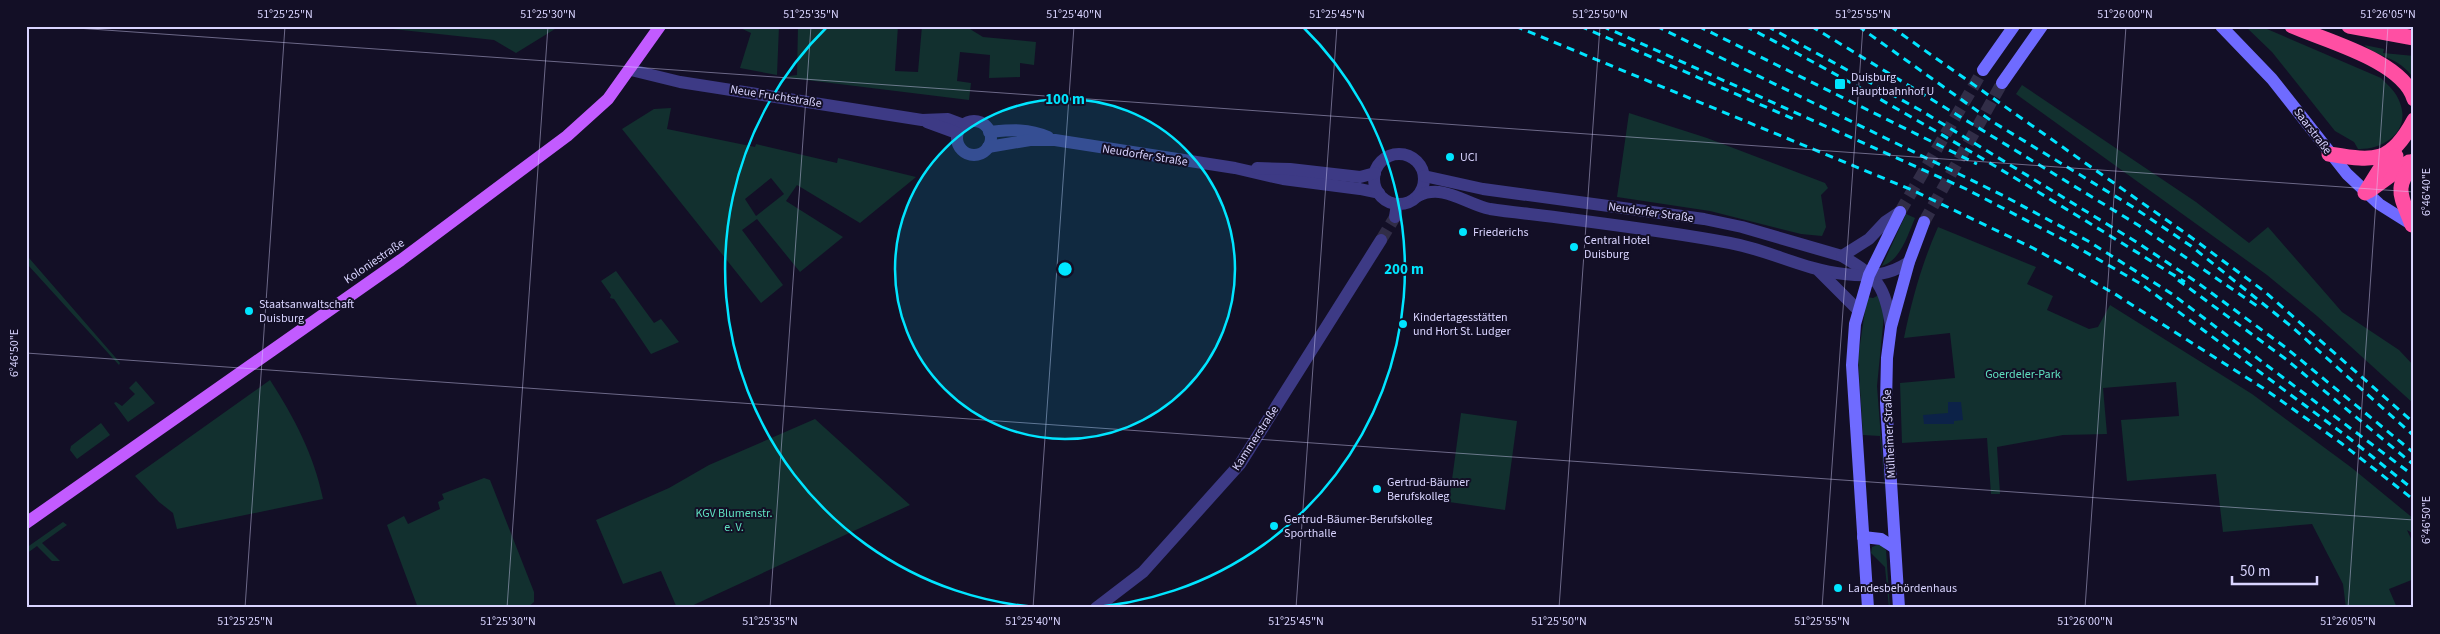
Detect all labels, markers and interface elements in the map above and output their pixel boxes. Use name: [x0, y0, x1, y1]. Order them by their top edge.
text: 51°25'25"N: [257, 6, 313, 23]
text: 51°25'30"N: [520, 6, 576, 23]
text: 51°25'35"N: [783, 6, 839, 23]
text: 51°25'40"N: [1046, 6, 1102, 23]
text: 51°25'45"N: [1309, 6, 1365, 23]
text: 51°25'50"N: [1572, 6, 1628, 23]
text: 51°25'55"N: [1835, 6, 1891, 23]
text: 51°26'00"N: [2097, 6, 2153, 23]
text: 51°26'05"N: [2360, 6, 2416, 23]
place label: Duisburg Hauptbahnhof U: [1851, 69, 1934, 100]
marker: Duisburg Hauptbahnhof U: [1833, 77, 1847, 91]
street label: Neue Fruchtstraße: [729, 81, 823, 112]
text: 100 m: [1045, 89, 1085, 110]
street label: Saarstraße: [2289, 105, 2336, 158]
street label: Neudorfer Straße: [1101, 140, 1189, 171]
place label: UCI: [1460, 149, 1478, 166]
marker: UCI: [1444, 151, 1456, 163]
text: 6°46'40"E: [2418, 168, 2435, 216]
street label: Neudorfer Straße: [1607, 198, 1695, 227]
place label: Friederichs: [1473, 224, 1529, 241]
marker: Friederichs: [1457, 226, 1469, 238]
place label: Central Hotel Duisburg: [1584, 232, 1650, 263]
street label: Koloniestraße: [340, 235, 408, 288]
marker: Central Hotel Duisburg: [1568, 241, 1580, 253]
text: 200 m: [1384, 259, 1424, 280]
centre of rings: [1056, 260, 1074, 278]
place label: Staatsanwaltschaft Duisburg: [259, 296, 354, 327]
marker: Staatsanwaltschaft Duisburg: [243, 305, 255, 317]
place label: Kindertagesstätten und Hort St. Ludger: [1413, 309, 1511, 340]
marker: Kindertagesstätten und Hort St. Ludger: [1397, 318, 1409, 330]
text: 6°46'50"E: [6, 329, 23, 377]
park label: Goerdeler-Park: [1985, 366, 2061, 383]
street label: Mülheimer Straße: [1879, 389, 1900, 479]
street label: Kammerstraße: [1228, 402, 1283, 474]
place label: Gertrud-Bäumer Berufskolleg: [1387, 474, 1470, 505]
marker: Gertrud-Bäumer Berufskolleg: [1371, 483, 1383, 495]
text: 6°46'50"E: [2418, 496, 2435, 544]
park label: KGV Blumenstr. e. V.: [696, 505, 772, 536]
place label: Gertrud-Bäumer-Berufskolleg Sporthalle: [1284, 511, 1432, 542]
marker: Gertrud-Bäumer-Berufskolleg Sporthalle: [1268, 520, 1280, 532]
scale bar: [2232, 554, 2318, 586]
text: 50 m: [2240, 561, 2270, 582]
place label: Landesbehördenhaus: [1848, 580, 1957, 597]
marker: Landesbehördenhaus: [1832, 582, 1844, 594]
text: 51°25'25"N: [217, 613, 273, 630]
text: 51°25'30"N: [480, 613, 536, 630]
text: 51°25'35"N: [742, 613, 798, 630]
text: 51°25'40"N: [1005, 613, 1061, 630]
text: 51°25'45"N: [1268, 613, 1324, 630]
text: 51°25'50"N: [1531, 613, 1587, 630]
text: 51°25'55"N: [1794, 613, 1850, 630]
text: 51°26'00"N: [2057, 613, 2113, 630]
text: 51°26'05"N: [2320, 613, 2376, 630]

